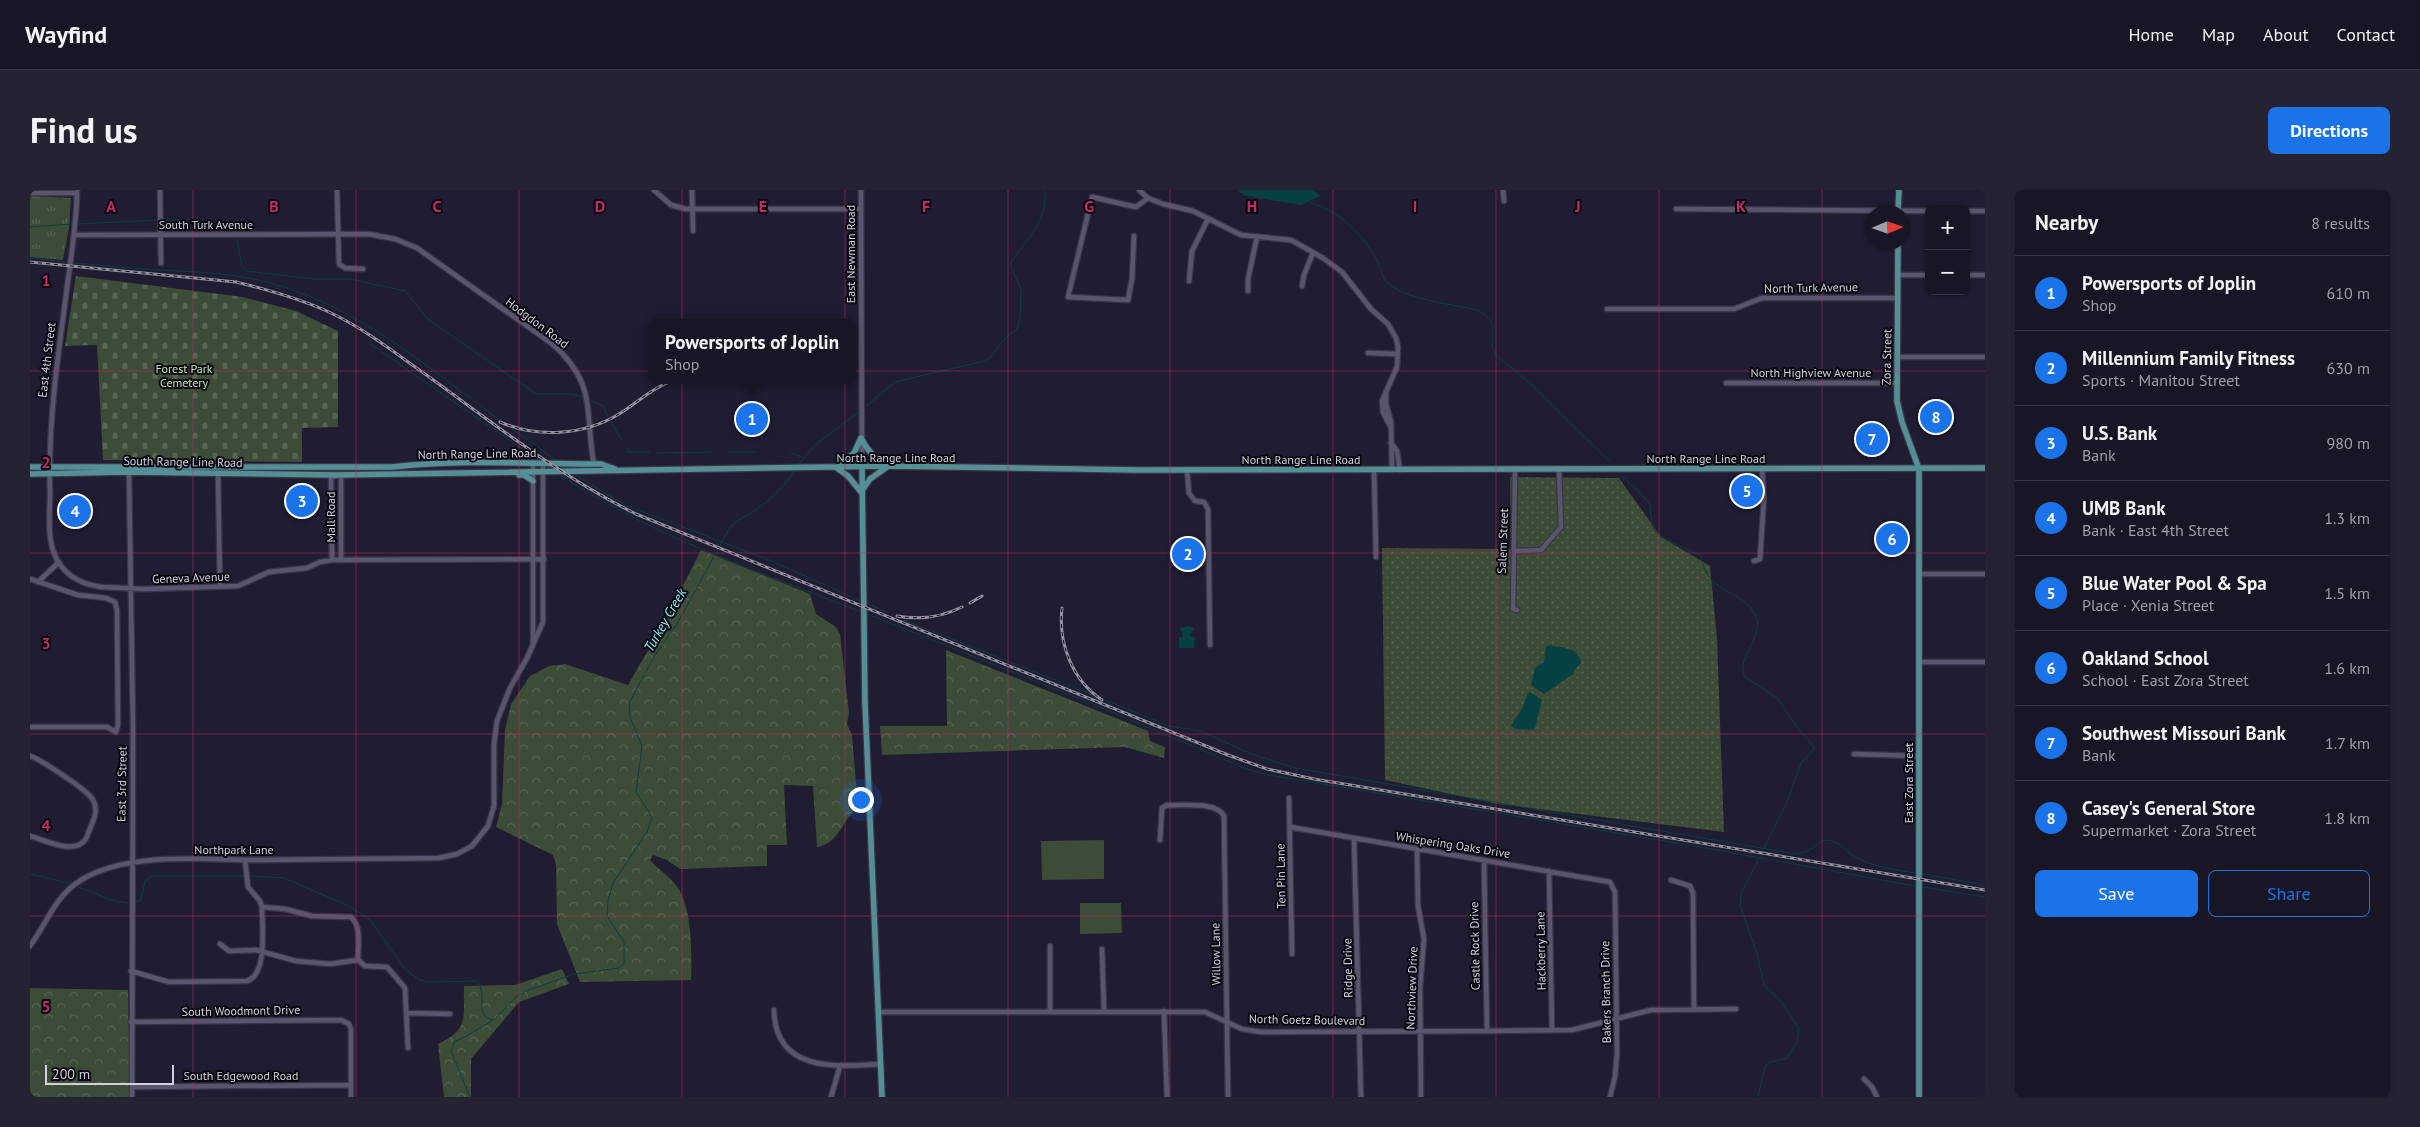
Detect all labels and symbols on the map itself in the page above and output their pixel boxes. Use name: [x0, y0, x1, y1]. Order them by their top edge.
text: A: [106, 196, 116, 216]
text: B: [269, 196, 279, 216]
text: C: [433, 196, 442, 216]
text: D: [595, 196, 605, 216]
text: E: [759, 196, 767, 216]
text: F: [922, 196, 930, 216]
text: G: [1084, 196, 1094, 216]
text: H: [1247, 196, 1257, 216]
text: I: [1413, 196, 1417, 216]
text: J: [1574, 196, 1581, 216]
text: K: [1736, 196, 1746, 216]
street label: East Newman Road: [843, 205, 858, 303]
north arrow: [1865, 205, 1910, 250]
street label: South Turk Avenue: [159, 217, 253, 232]
text: 1: [41, 270, 51, 290]
street label: North Turk Avenue: [1764, 279, 1858, 296]
street label: Hodgdon Road: [503, 294, 572, 351]
street label: East 4th Street: [34, 321, 59, 398]
street label: Zora Street: [1879, 329, 1894, 385]
park label: Forest Park Cemetery: [155, 361, 213, 390]
street label: North Highview Avenue: [1751, 365, 1871, 380]
pin: 8: [1920, 398, 1952, 436]
pin: 1: [736, 400, 768, 438]
pin: 7: [1856, 420, 1888, 458]
street label: North Range Line Road: [417, 445, 536, 462]
street label: North Range Line Road: [837, 450, 955, 465]
street label: North Range Line Road: [1647, 451, 1765, 466]
text: 2: [41, 452, 51, 472]
street label: North Range Line Road: [1242, 452, 1360, 467]
street label: South Range Line Road: [123, 453, 243, 470]
pin: 5: [1731, 472, 1763, 510]
pin: 3: [286, 482, 318, 520]
street label: Mall Road: [323, 491, 338, 543]
pin: 4: [59, 492, 91, 530]
street label: Salem Street: [1494, 508, 1511, 574]
pin: 6: [1876, 520, 1908, 558]
pin: 2: [1172, 535, 1204, 573]
street label: Geneva Avenue: [152, 569, 230, 586]
water label: Turkey Creek: [640, 584, 691, 655]
text: 3: [41, 633, 51, 653]
street label: East Zora Street: [1901, 743, 1916, 823]
street label: East 3rd Street: [113, 746, 130, 822]
your location: [848, 787, 874, 813]
text: 4: [41, 815, 51, 835]
street label: Whispering Oaks Drive: [1395, 828, 1511, 861]
street label: Northpark Lane: [194, 842, 274, 857]
street label: Ten Pin Lane: [1272, 843, 1289, 909]
street label: Castle Rock Drive: [1466, 902, 1483, 990]
street label: Hackberry Lane: [1532, 911, 1549, 991]
street label: Willow Lane: [1207, 922, 1224, 986]
street label: Ridge Drive: [1339, 938, 1356, 998]
street label: Bakers Branch Drive: [1597, 941, 1614, 1043]
street label: Northview Drive: [1403, 946, 1420, 1030]
text: 5: [41, 996, 51, 1016]
street label: South Woodmont Drive: [182, 1002, 300, 1019]
street label: North Goetz Boulevard: [1249, 1011, 1365, 1028]
scale bar: [45, 1062, 174, 1085]
street label: South Edgewood Road: [183, 1068, 299, 1083]

